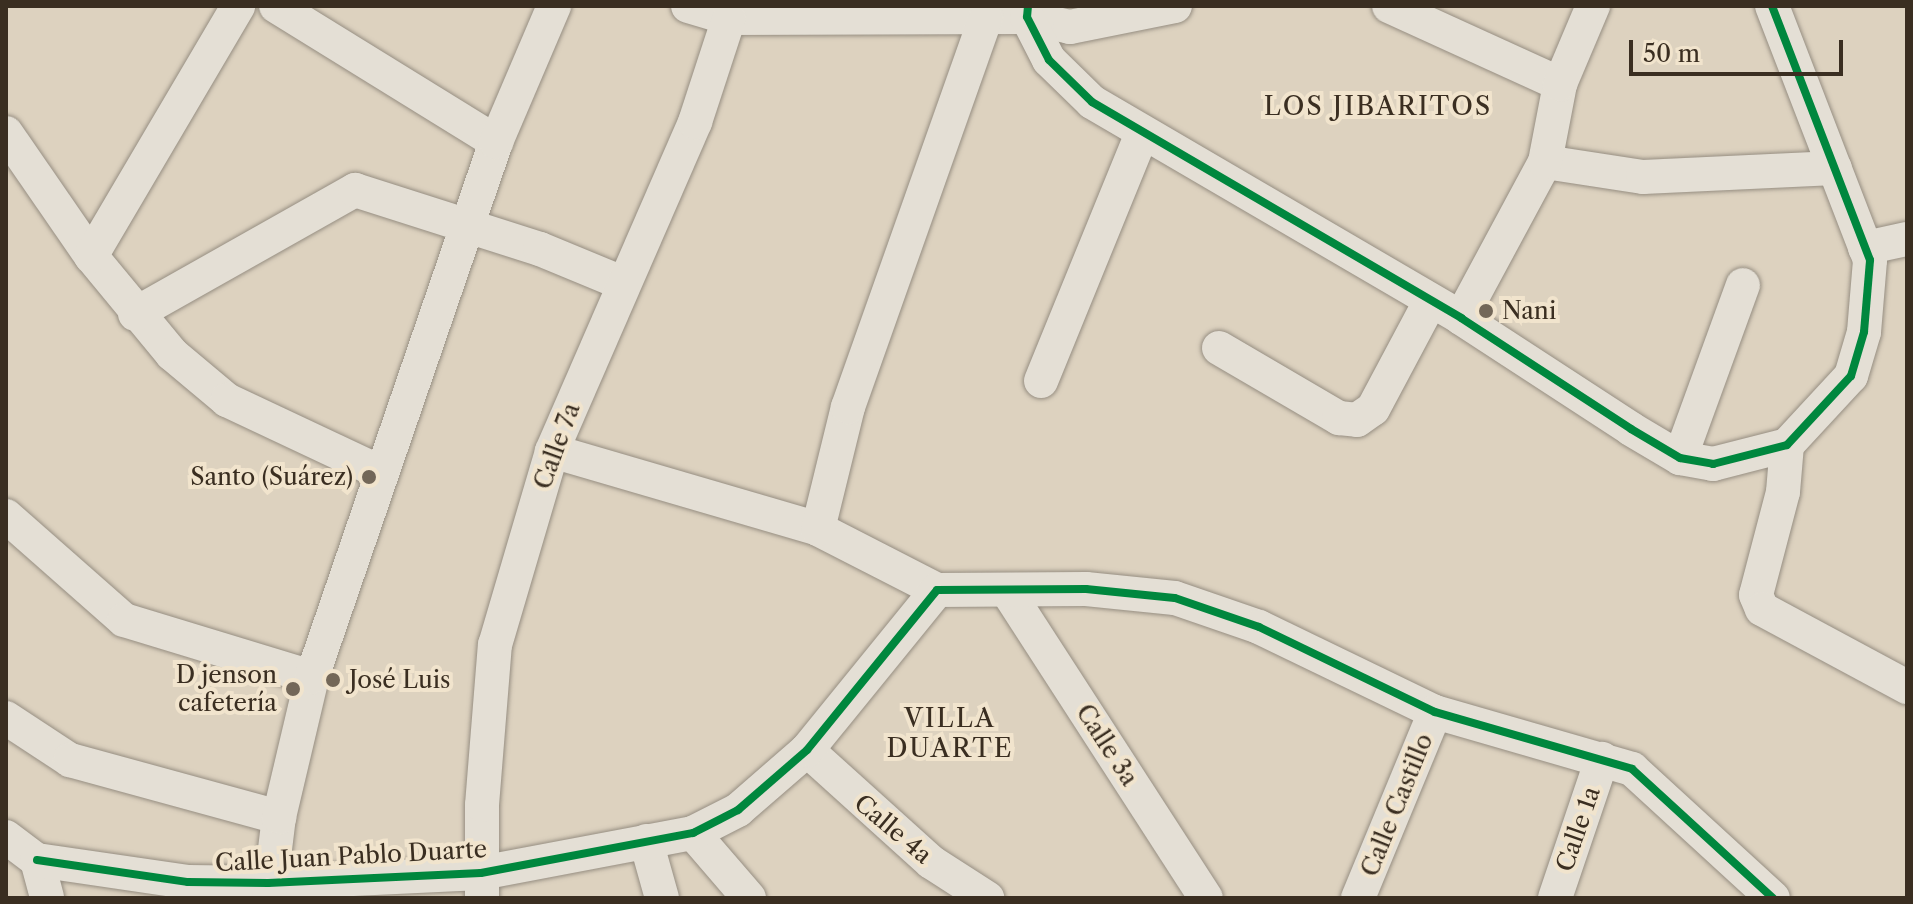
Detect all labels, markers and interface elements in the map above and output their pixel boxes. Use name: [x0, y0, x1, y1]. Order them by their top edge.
scale bar: [1633, 24, 1847, 74]
text: 50 m: [1643, 39, 1700, 68]
district label: LOS JIBARITOS: [1264, 91, 1492, 123]
place label: Nani: [1502, 297, 1556, 325]
marker: Nani: [1477, 302, 1495, 320]
street label: Calle 7a: [528, 399, 586, 493]
place label: Santo (Suárez): [190, 463, 353, 491]
marker: Santo (Suárez): [360, 468, 378, 486]
place label: D jenson cafetería: [176, 661, 277, 717]
place label: José Luis: [349, 666, 450, 694]
marker: José Luis: [324, 671, 342, 689]
marker: D jenson cafetería: [284, 680, 302, 698]
street label: Calle 3a: [1070, 699, 1144, 791]
district label: VILLA DUARTE: [886, 703, 1014, 764]
street label: Calle Castillo: [1355, 729, 1439, 881]
street label: Calle 1a: [1550, 783, 1606, 875]
street label: Calle 4a: [849, 788, 937, 870]
street label: Calle Juan Pablo Duarte: [214, 834, 488, 878]

